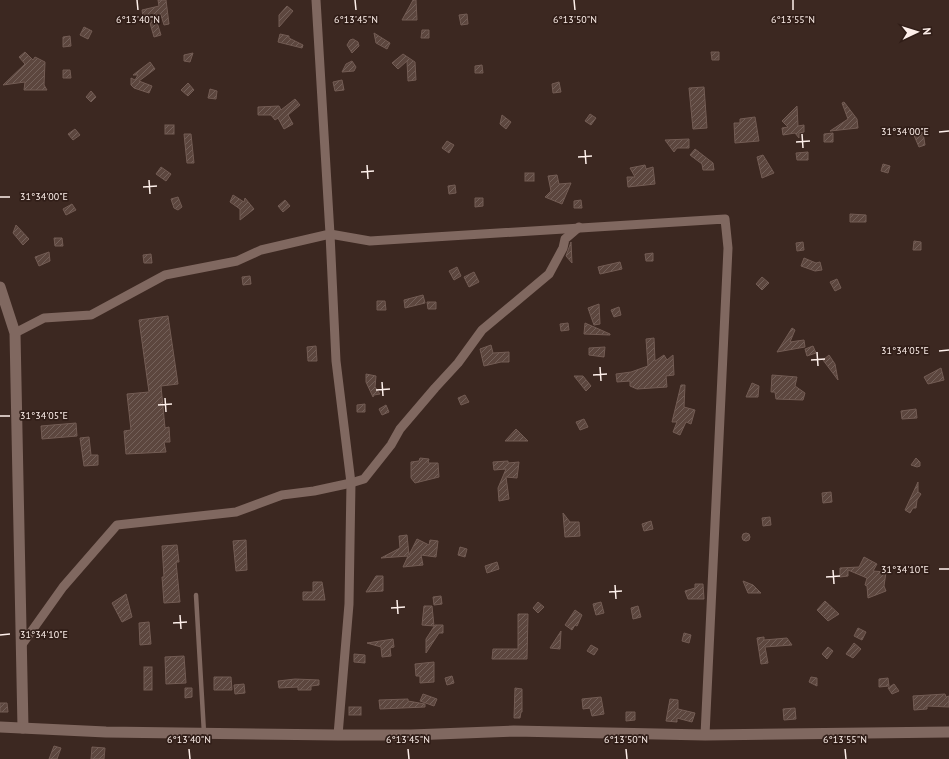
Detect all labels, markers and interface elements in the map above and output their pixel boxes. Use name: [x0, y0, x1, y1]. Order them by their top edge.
north arrow: [897, 12, 937, 52]
text: 6°13'40"N: [116, 13, 160, 26]
text: 6°13'45"N: [334, 13, 378, 26]
text: 6°13'50"N: [553, 13, 597, 26]
text: 6°13'55"N: [771, 13, 815, 26]
text: N: [920, 27, 934, 35]
text: 31°34'00"E: [881, 125, 929, 138]
text: 31°34'00"E: [20, 190, 68, 203]
text: 31°34'05"E: [881, 344, 929, 357]
text: 31°34'05"E: [20, 409, 68, 422]
text: 31°34'10"E: [881, 563, 929, 576]
text: 31°34'10"E: [20, 628, 68, 641]
text: 6°13'40"N: [167, 733, 211, 746]
text: 6°13'45"N: [386, 733, 430, 746]
text: 6°13'50"N: [604, 733, 648, 746]
text: 6°13'55"N: [823, 733, 867, 746]

